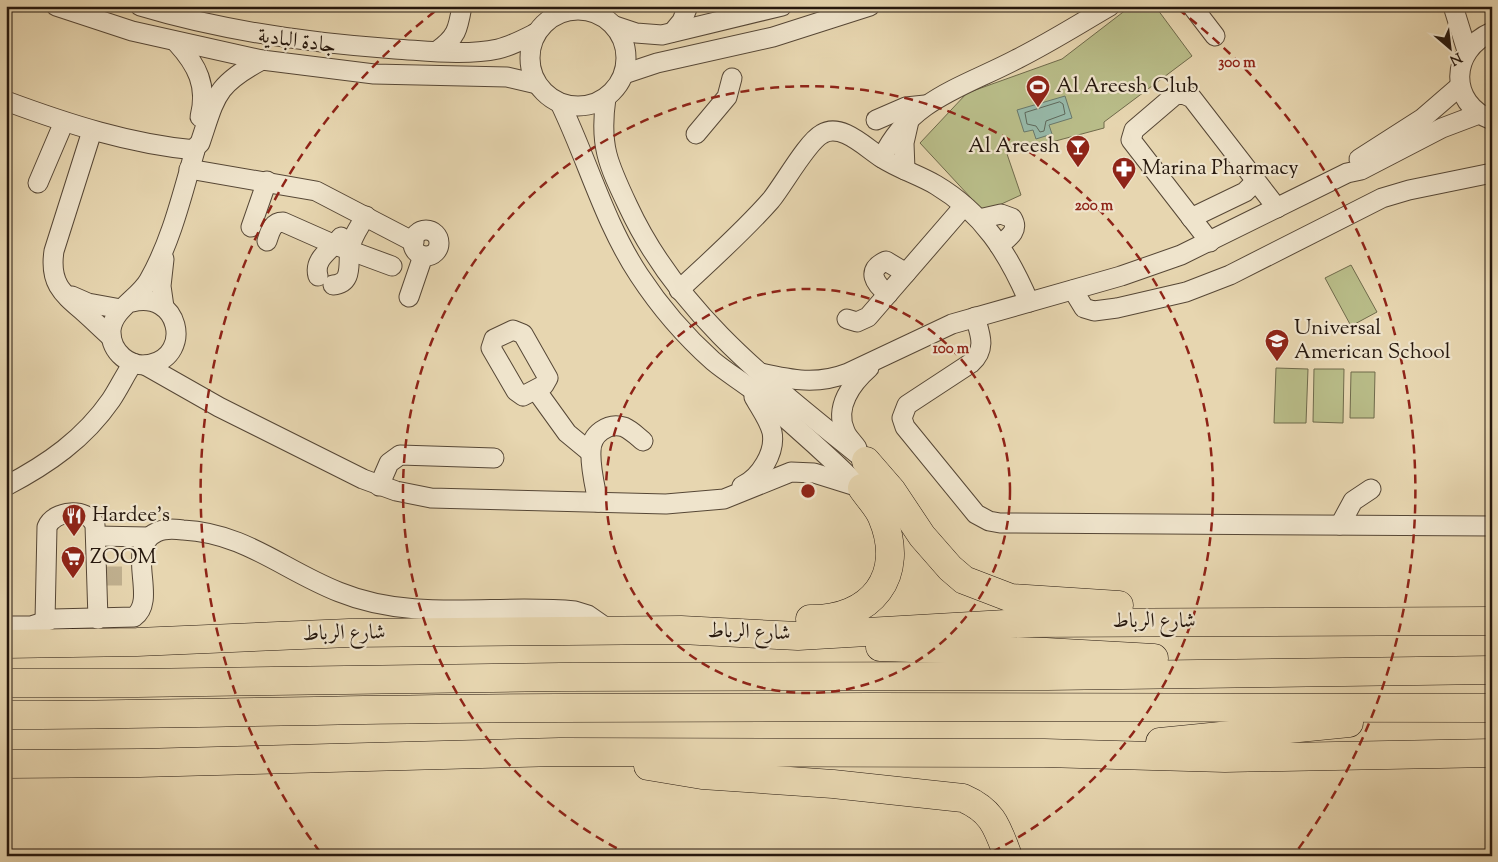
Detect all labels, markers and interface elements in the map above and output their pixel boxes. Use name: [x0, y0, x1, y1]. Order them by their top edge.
street label: جادة البادية: [256, 22, 338, 62]
north arrow: [1426, 22, 1476, 72]
text: N: [1446, 46, 1465, 69]
text: 300 m: [1218, 53, 1256, 74]
place label: Al Areesh Club: [1056, 72, 1199, 102]
sports icon: Al Areesh Club: [1025, 74, 1051, 108]
place label: Al Areesh: [968, 132, 1060, 162]
bar icon: Al Areesh: [1065, 134, 1091, 168]
place label: Marina Pharmacy: [1142, 154, 1299, 184]
pharmacy icon: Marina Pharmacy: [1111, 156, 1137, 190]
text: 200 m: [1075, 196, 1114, 217]
place label: Universal American School: [1294, 314, 1451, 368]
school or university icon: Universal American School: [1264, 328, 1290, 362]
text: 100 m: [933, 339, 970, 360]
centre of rings: [799, 482, 817, 500]
place label: Hardee's: [92, 501, 170, 531]
restaurant icon: Hardee's: [61, 503, 87, 537]
place label: ZOOM: [90, 543, 157, 573]
supermarket icon: ZOOM: [60, 545, 86, 579]
street label: شارع الرباط: [1112, 607, 1196, 638]
street label: شارع الرباط: [707, 617, 791, 650]
street label: شارع الرباط: [302, 618, 386, 651]

